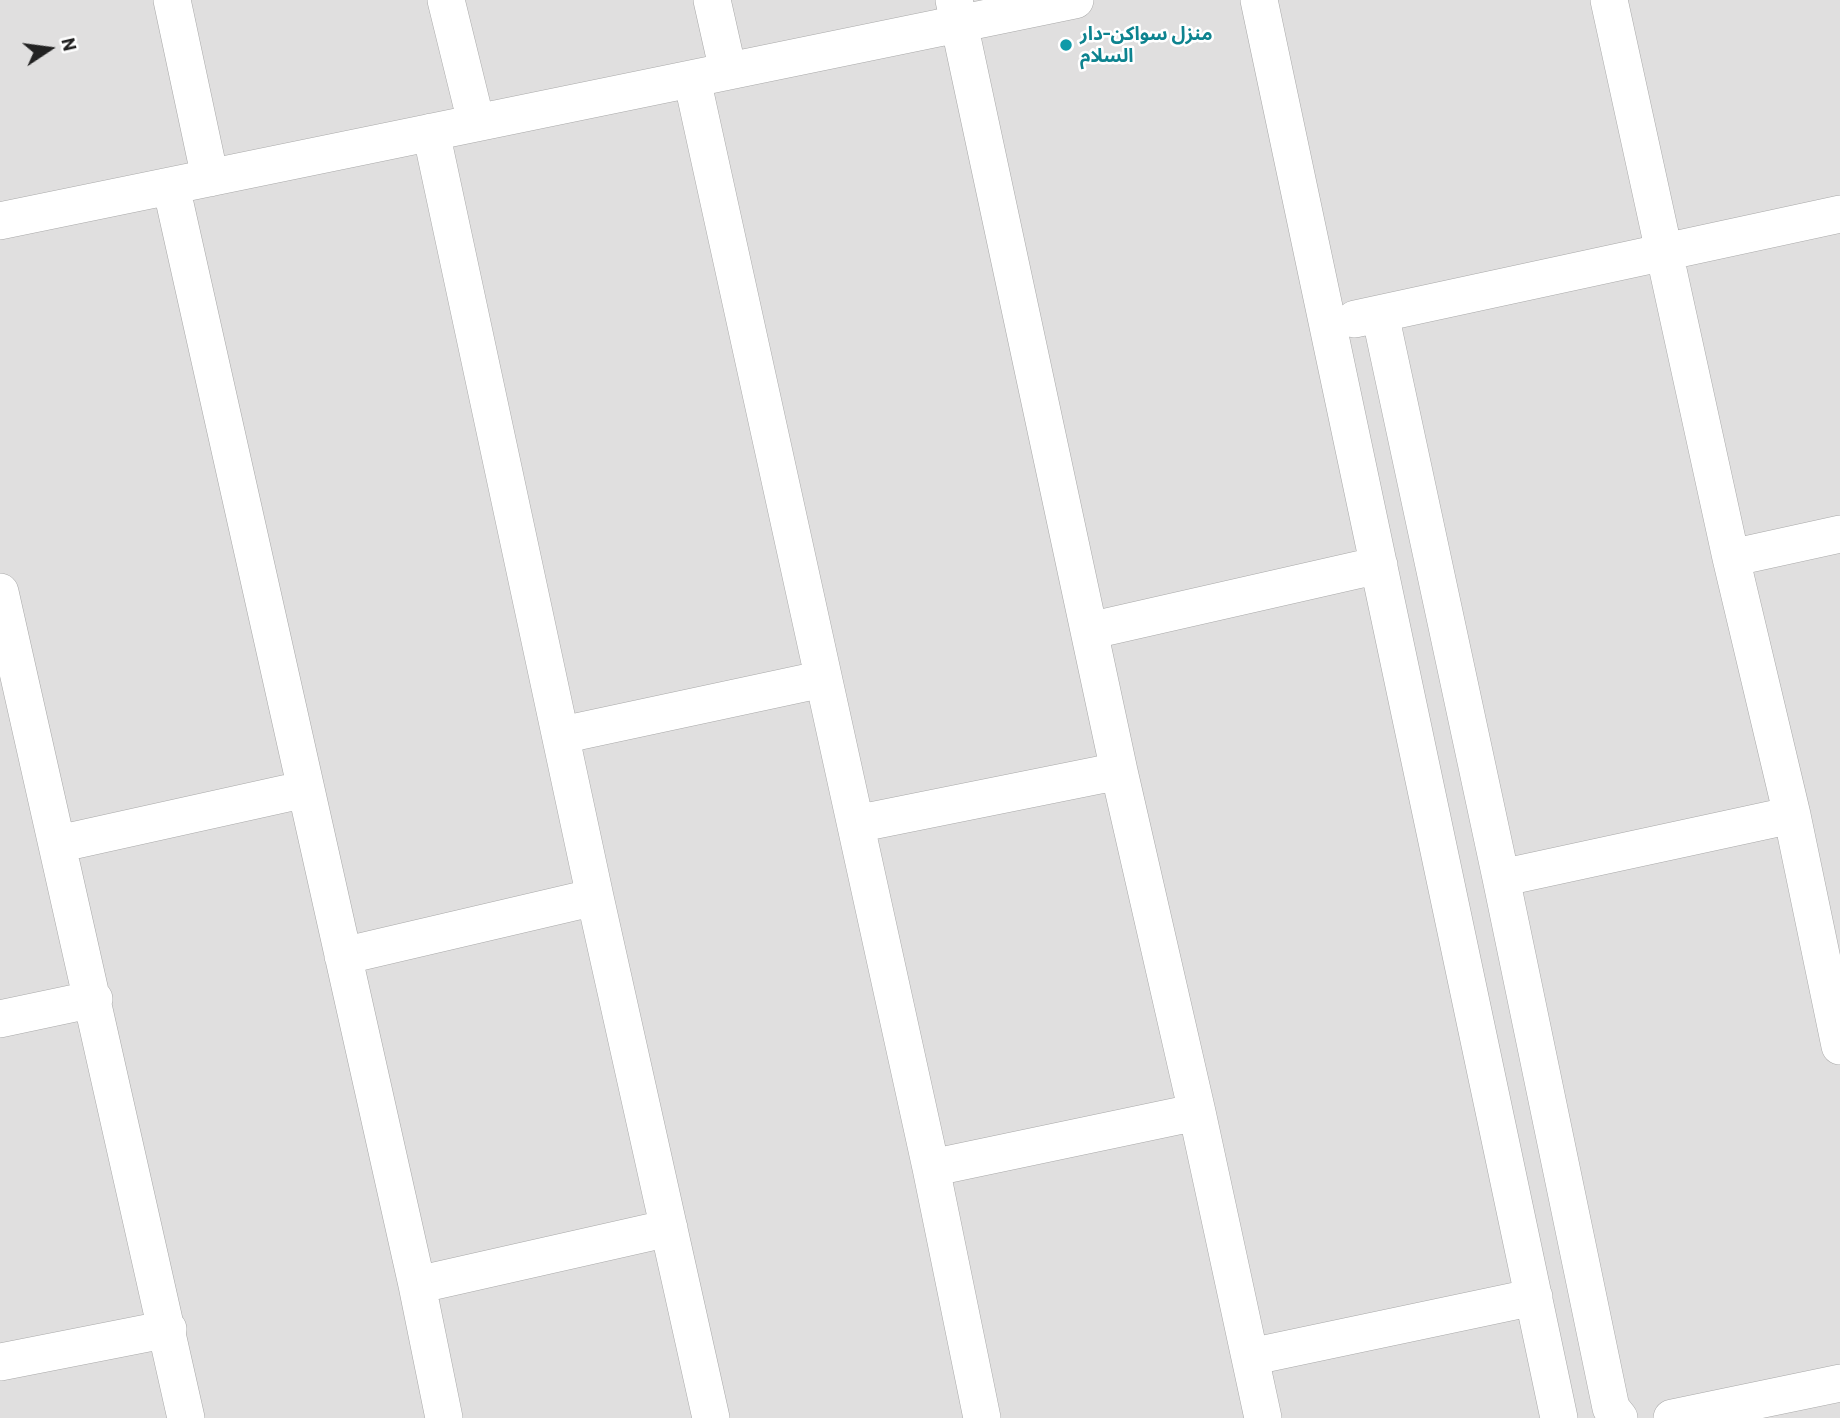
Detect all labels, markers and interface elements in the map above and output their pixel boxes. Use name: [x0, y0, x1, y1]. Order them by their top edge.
north arrow: [14, 14, 84, 84]
place label: منزل سواكن-دار السلام: [1080, 23, 1212, 67]
text: N: [57, 35, 83, 53]
marker: منزل سواكن-دار السلام: [1058, 37, 1074, 53]

